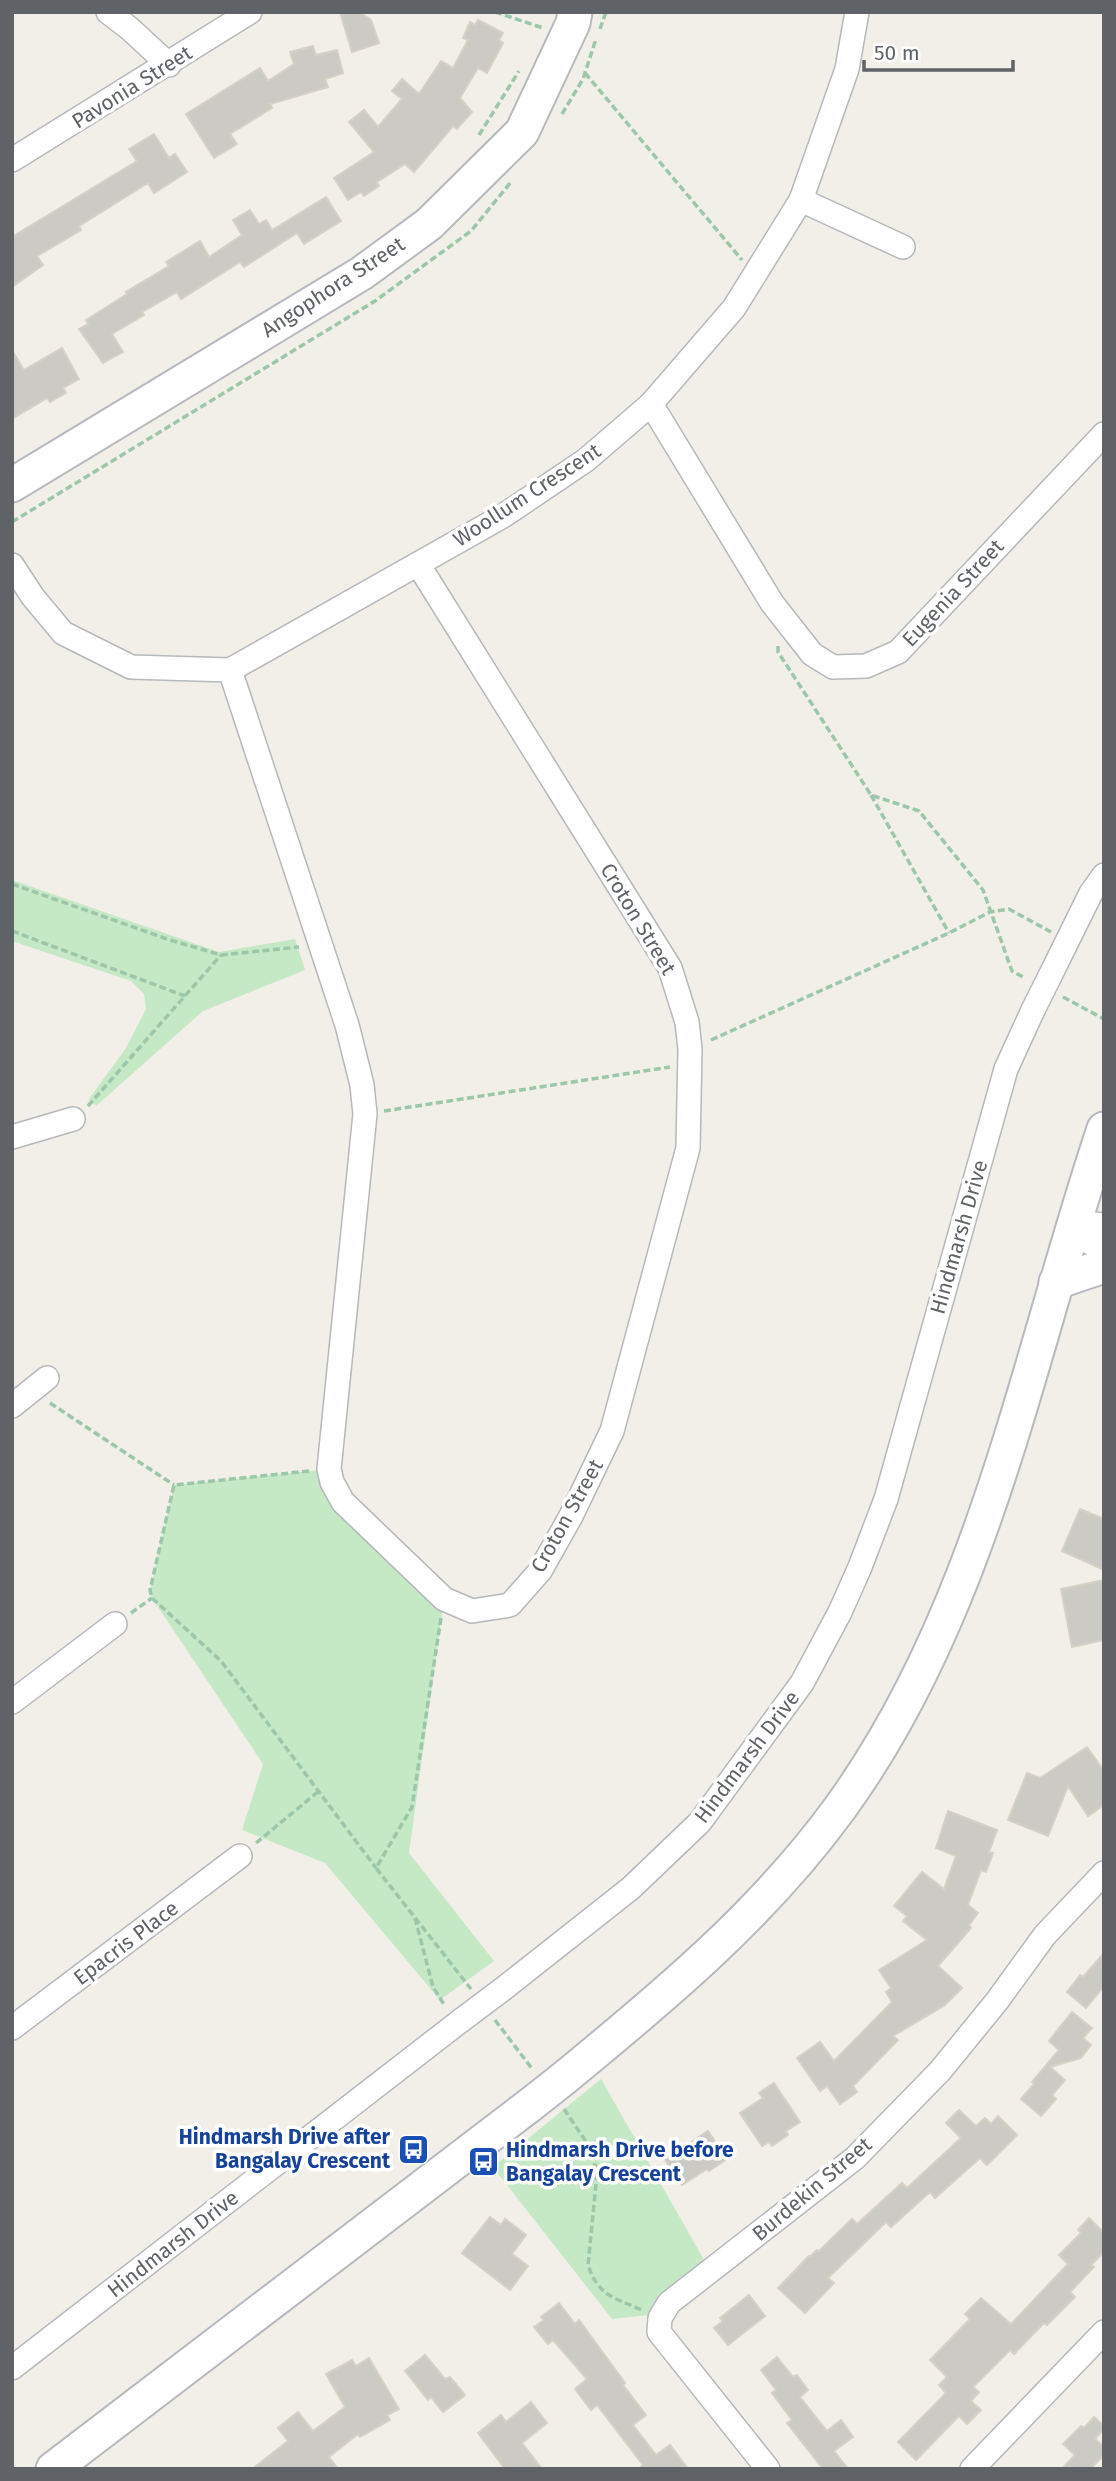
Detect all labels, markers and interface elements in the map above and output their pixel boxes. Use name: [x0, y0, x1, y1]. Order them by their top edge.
scale bar: [864, 28, 1013, 72]
street label: Pavonia Street: [67, 39, 197, 134]
text: 50 m: [874, 40, 920, 66]
street label: Angophora Street: [256, 231, 410, 343]
street label: Woollum Crescent: [448, 437, 606, 552]
street label: Eugenia Street: [897, 534, 1010, 652]
street label: Croton Street: [595, 858, 682, 980]
street label: Hindmarsh Drive: [925, 1157, 993, 1317]
street label: Croton Street: [525, 1454, 609, 1577]
street label: Hindmarsh Drive: [689, 1686, 805, 1828]
street label: Epacris Place: [68, 1895, 184, 1991]
place label: Hindmarsh Drive after Bangalay Crescent: [179, 2124, 391, 2174]
street label: Burdekin Street: [747, 2131, 877, 2247]
bus stop icon: Hindmarsh Drive after Bangalay Crescent: [396, 2132, 430, 2166]
place label: Hindmarsh Drive before Bangalay Crescent: [506, 2137, 734, 2187]
bus stop icon: Hindmarsh Drive before Bangalay Crescent: [466, 2145, 500, 2179]
street label: Hindmarsh Drive: [102, 2185, 244, 2303]

